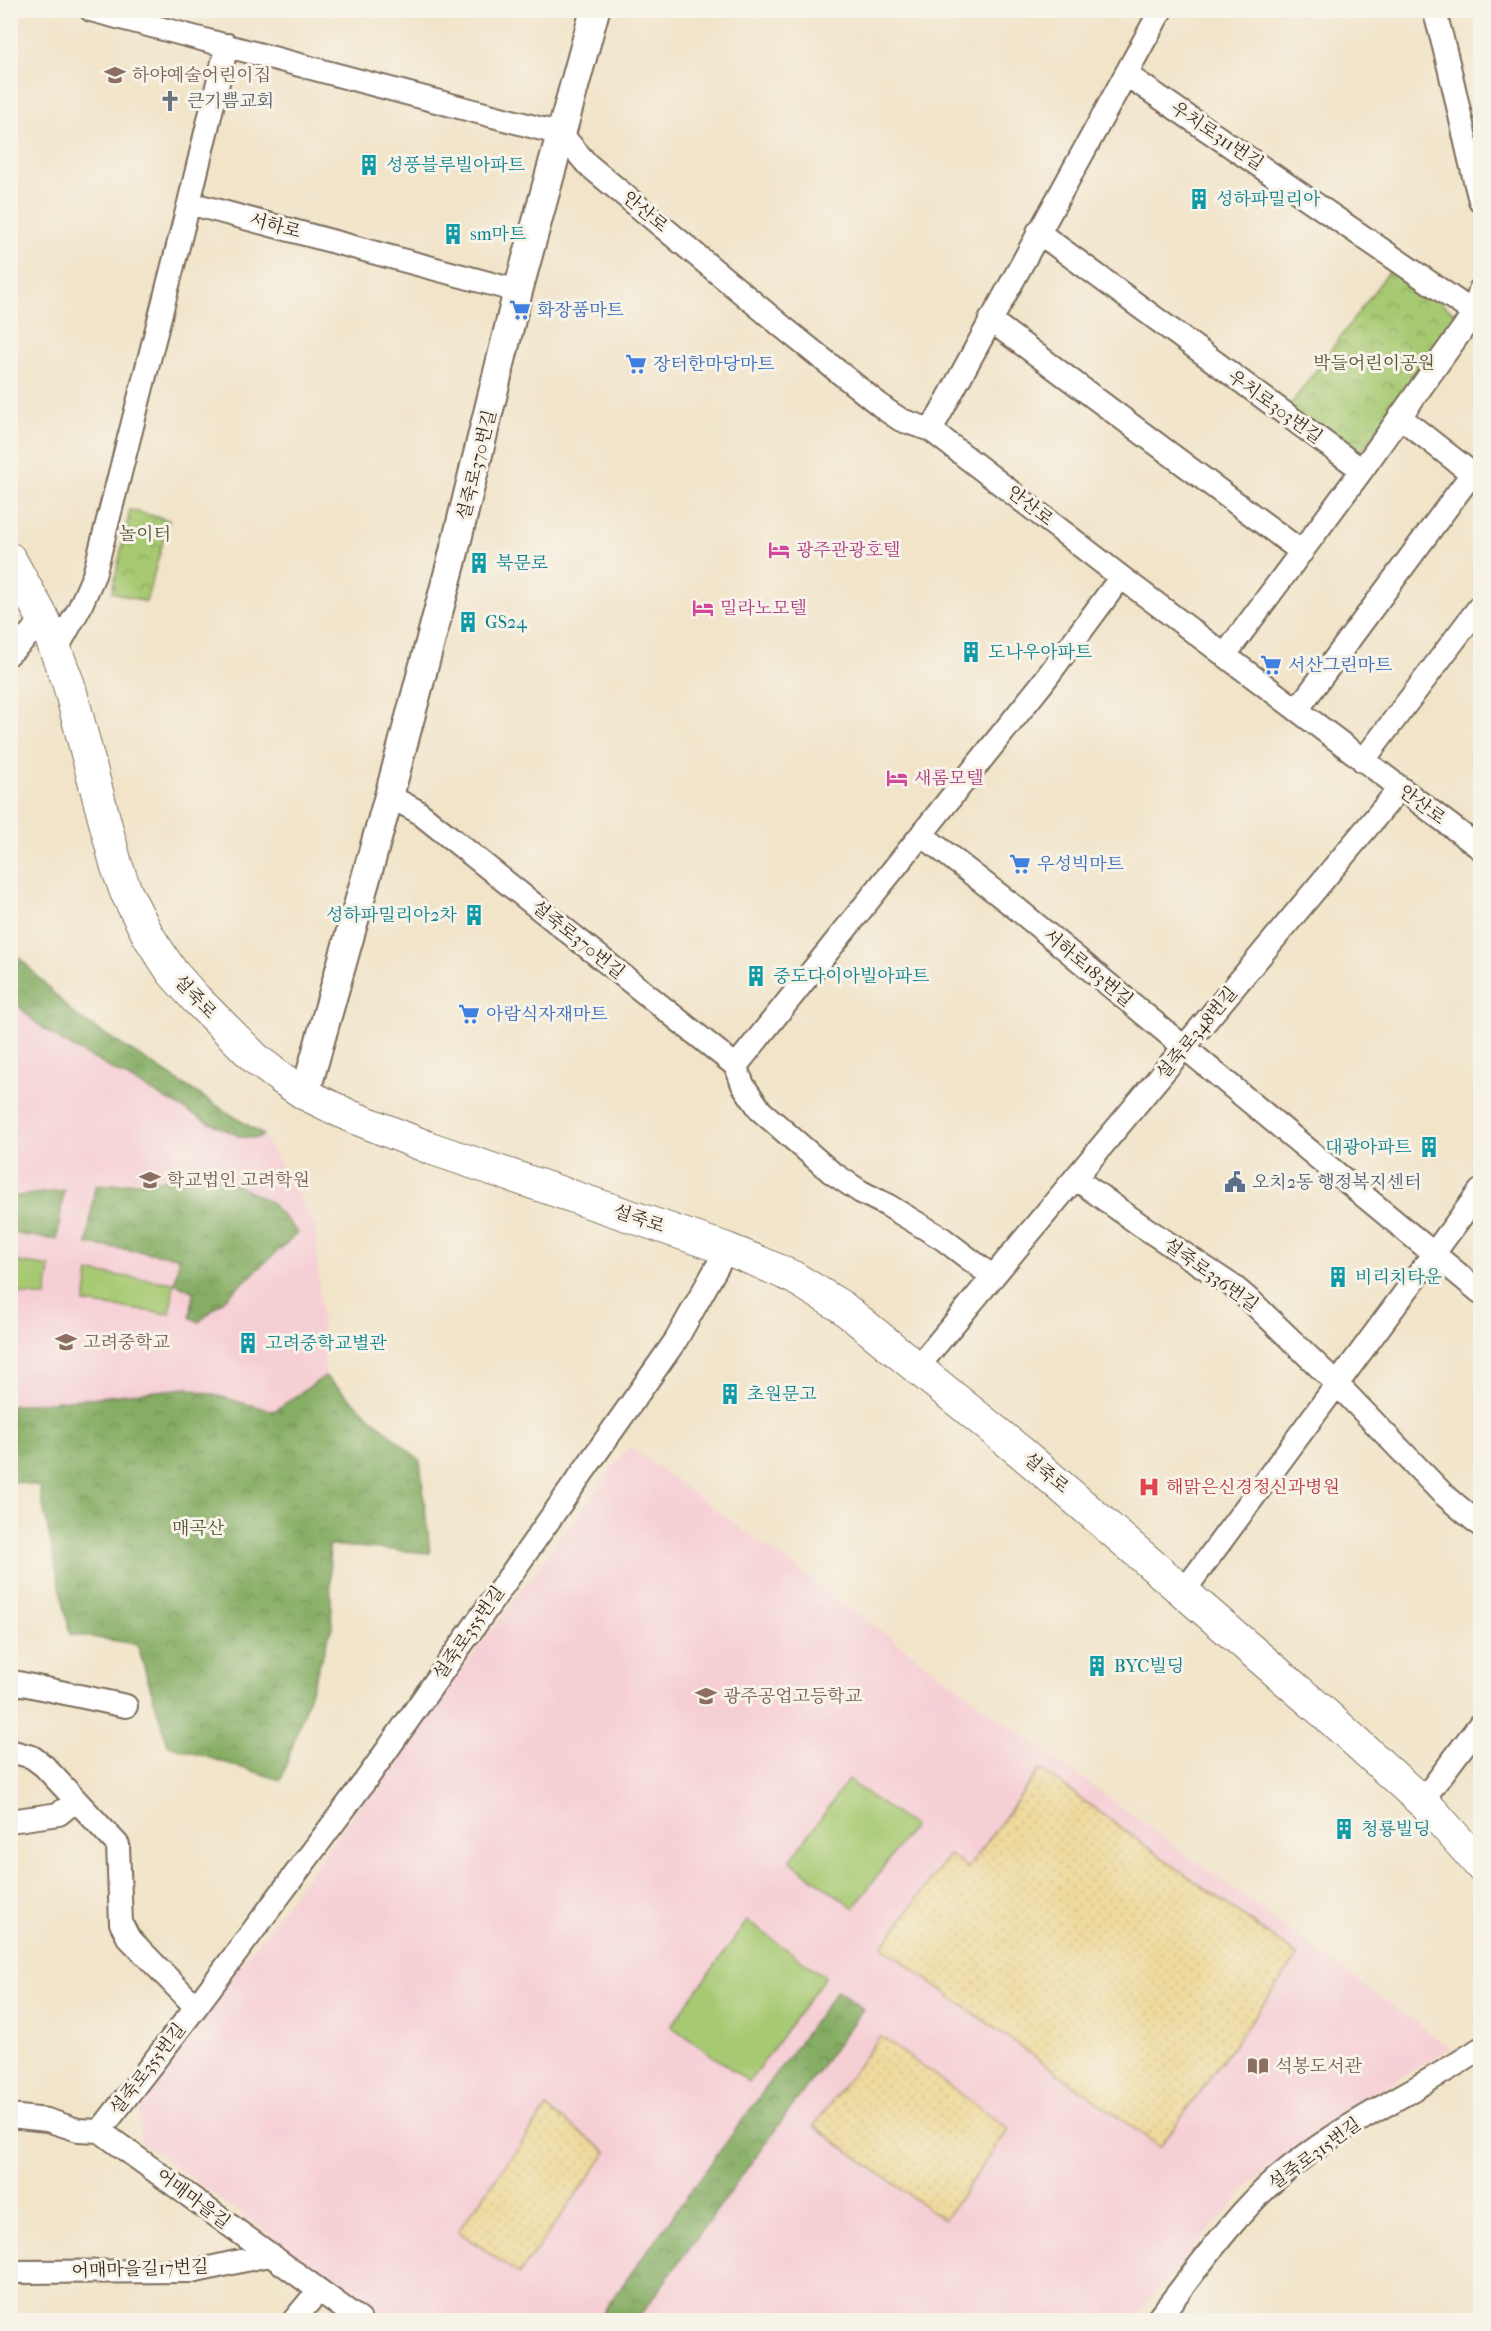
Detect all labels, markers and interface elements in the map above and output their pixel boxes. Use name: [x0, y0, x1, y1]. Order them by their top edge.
school or university icon: 하야예술어린이집: [103, 63, 127, 87]
place label: 하야예술어린이집: [132, 65, 271, 86]
church icon: 큰기쁨교회: [158, 89, 182, 113]
place label: 큰기쁨교회: [187, 91, 274, 112]
street label: 우치로311번길: [1167, 97, 1267, 175]
building icon: 성풍블루빌아파트: [357, 153, 381, 177]
place label: 성풍블루빌아파트: [386, 155, 526, 176]
street label: 안산로: [618, 187, 672, 237]
building icon: 성하파밀리아: [1187, 187, 1211, 211]
place label: 성하파밀리아: [1216, 189, 1321, 210]
street label: 서하로: [247, 209, 303, 243]
building icon: sm마트: [441, 222, 465, 246]
place label: sm마트: [470, 224, 527, 245]
supermarket icon: 화장품마트: [508, 298, 532, 322]
place label: 화장품마트: [537, 300, 625, 321]
supermarket icon: 장터한마당마트: [624, 352, 648, 376]
park label: 박들어린이공원: [1313, 353, 1435, 374]
place label: 장터한마당마트: [653, 354, 775, 375]
street label: 우치로303번길: [1224, 366, 1326, 448]
street label: 설죽로370번길: [453, 408, 501, 522]
street label: 안산로: [1003, 482, 1057, 530]
park label: 놀이터: [119, 524, 171, 545]
hotel icon: 광주관광호텔: [767, 538, 791, 562]
place label: 광주관광호텔: [796, 540, 900, 561]
building icon: 북문로: [467, 551, 491, 575]
place label: 북문로: [496, 553, 548, 574]
hotel icon: 밀라노모텔: [691, 596, 715, 620]
place label: 밀라노모텔: [720, 598, 807, 619]
building icon: GS24: [456, 610, 480, 634]
place label: GS24: [485, 612, 527, 633]
building icon: 도나우아파트: [959, 640, 983, 664]
place label: 도나우아파트: [988, 642, 1093, 663]
supermarket icon: 서산그린마트: [1259, 653, 1283, 677]
place label: 서산그린마트: [1288, 655, 1393, 676]
hotel icon: 새롬모텔: [885, 766, 909, 790]
place label: 새롬모텔: [914, 768, 984, 789]
street label: 안산로: [1395, 781, 1449, 829]
supermarket icon: 우성빅마트: [1008, 852, 1032, 876]
place label: 우성빅마트: [1037, 854, 1125, 875]
street label: 설죽로370번길: [528, 896, 628, 984]
building icon: 성하파밀리아2차: [462, 903, 486, 927]
place label: 성하파밀리아2차: [326, 905, 458, 926]
street label: 서하로183번길: [1039, 925, 1137, 1011]
building icon: 중도다이아빌아파트: [744, 964, 768, 988]
place label: 중도다이아빌아파트: [773, 966, 930, 987]
street label: 설죽로: [170, 971, 220, 1023]
street label: 설죽로348번길: [1152, 983, 1242, 1083]
supermarket icon: 아람식자재마트: [457, 1002, 481, 1026]
place label: 아람식자재마트: [486, 1004, 608, 1025]
building icon: 대광아파트: [1417, 1135, 1441, 1159]
place label: 대광아파트: [1325, 1137, 1413, 1158]
school or university icon: 학교법인 고려학원: [138, 1168, 162, 1192]
place label: 학교법인 고려학원: [167, 1170, 310, 1191]
public building icon: 오치2동 행정복지센터: [1223, 1170, 1247, 1194]
place label: 오치2동 행정복지센터: [1252, 1172, 1422, 1193]
street label: 설죽로: [611, 1201, 667, 1237]
street label: 설죽로336번길: [1160, 1234, 1262, 1316]
building icon: 비리치타운: [1326, 1265, 1350, 1289]
place label: 비리치타운: [1355, 1267, 1443, 1288]
school or university icon: 고려중학교: [54, 1330, 78, 1354]
building icon: 고려중학교별관: [236, 1331, 260, 1355]
place label: 고려중학교: [83, 1332, 171, 1353]
place label: 고려중학교별관: [265, 1333, 387, 1354]
building icon: 초원문고: [718, 1382, 742, 1406]
place label: 초원문고: [747, 1384, 817, 1405]
street label: 설죽로: [1019, 1448, 1073, 1498]
hospital icon: 해맑은신경정신과병원: [1137, 1475, 1161, 1499]
place label: 해맑은신경정신과병원: [1166, 1477, 1340, 1498]
park label: 매곡산: [172, 1518, 225, 1539]
street label: 설죽로355번길: [429, 1582, 509, 1684]
building icon: BYC빌딩: [1085, 1654, 1109, 1678]
place label: BYC빌딩: [1114, 1656, 1184, 1677]
school or university icon: 광주공업고등학교: [694, 1684, 718, 1708]
place label: 광주공업고등학교: [723, 1686, 863, 1707]
building icon: 청룡빌딩: [1332, 1817, 1356, 1841]
place label: 청룡빌딩: [1361, 1819, 1431, 1840]
street label: 설죽로355번길: [106, 2019, 190, 2119]
library icon: 석봉도서관: [1246, 2054, 1270, 2078]
place label: 석봉도서관: [1275, 2056, 1363, 2077]
street label: 설죽로315번길: [1265, 2114, 1365, 2194]
street label: 어매마을길: [152, 2164, 234, 2234]
street label: 어매마을길17번길: [71, 2256, 209, 2282]

